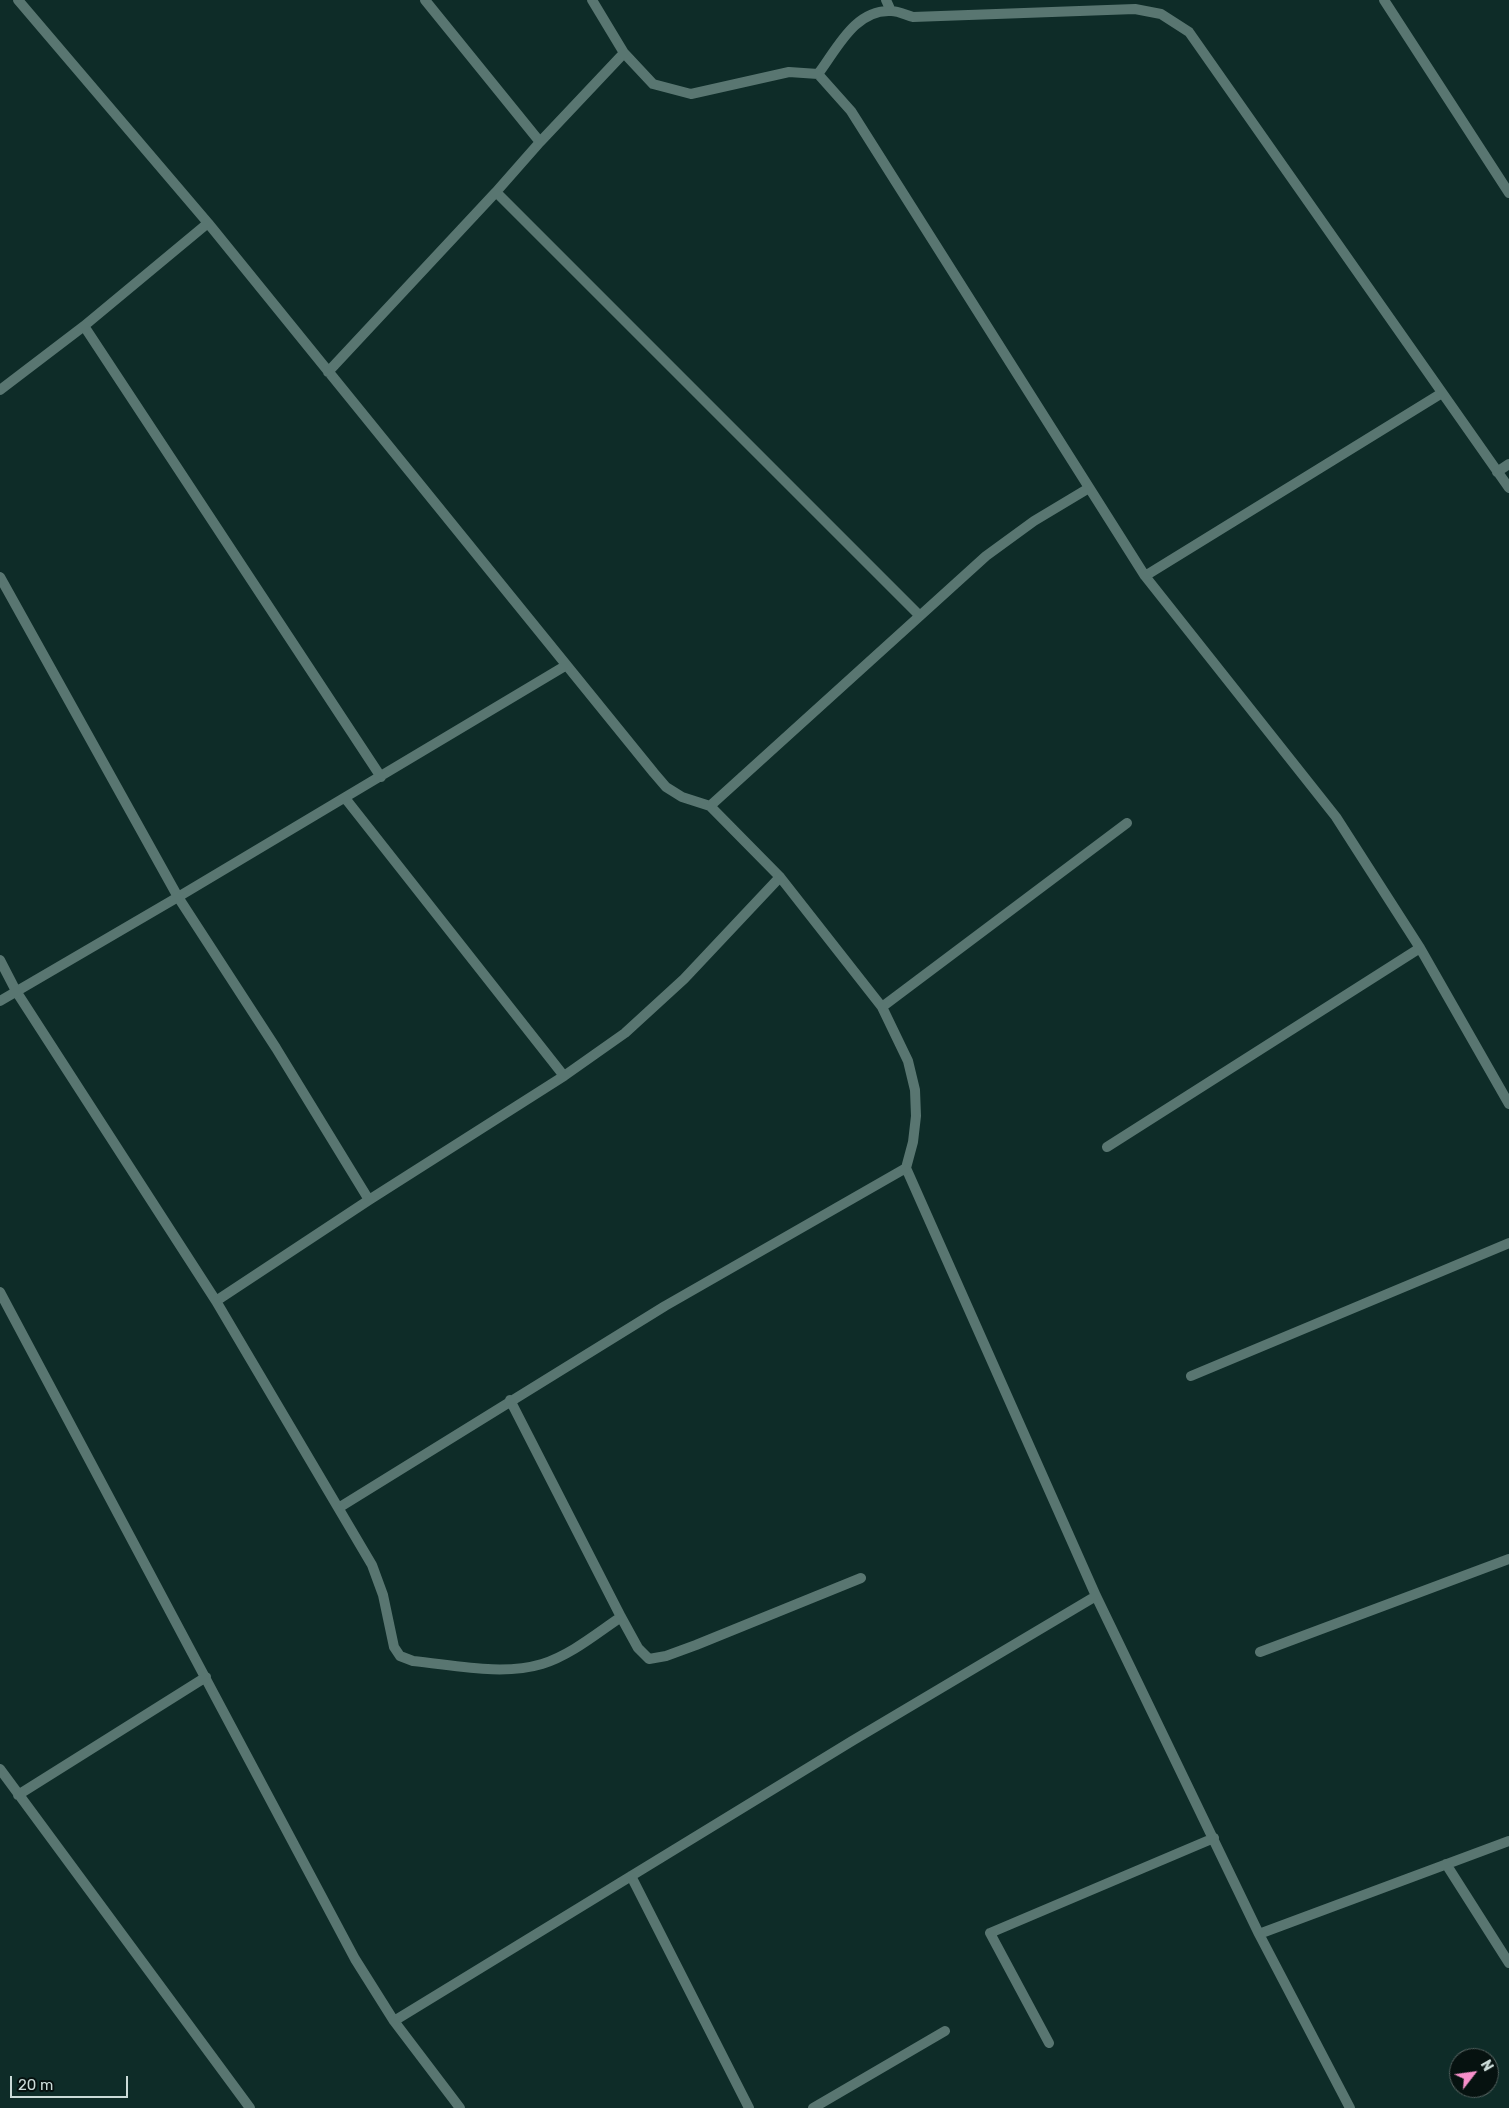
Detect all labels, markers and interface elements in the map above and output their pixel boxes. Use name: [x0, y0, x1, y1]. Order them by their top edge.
north arrow: [1449, 2048, 1499, 2098]
text: N: [1477, 2057, 1496, 2074]
scale bar: [12, 2066, 130, 2098]
text: 20 m: [18, 2076, 53, 2094]

